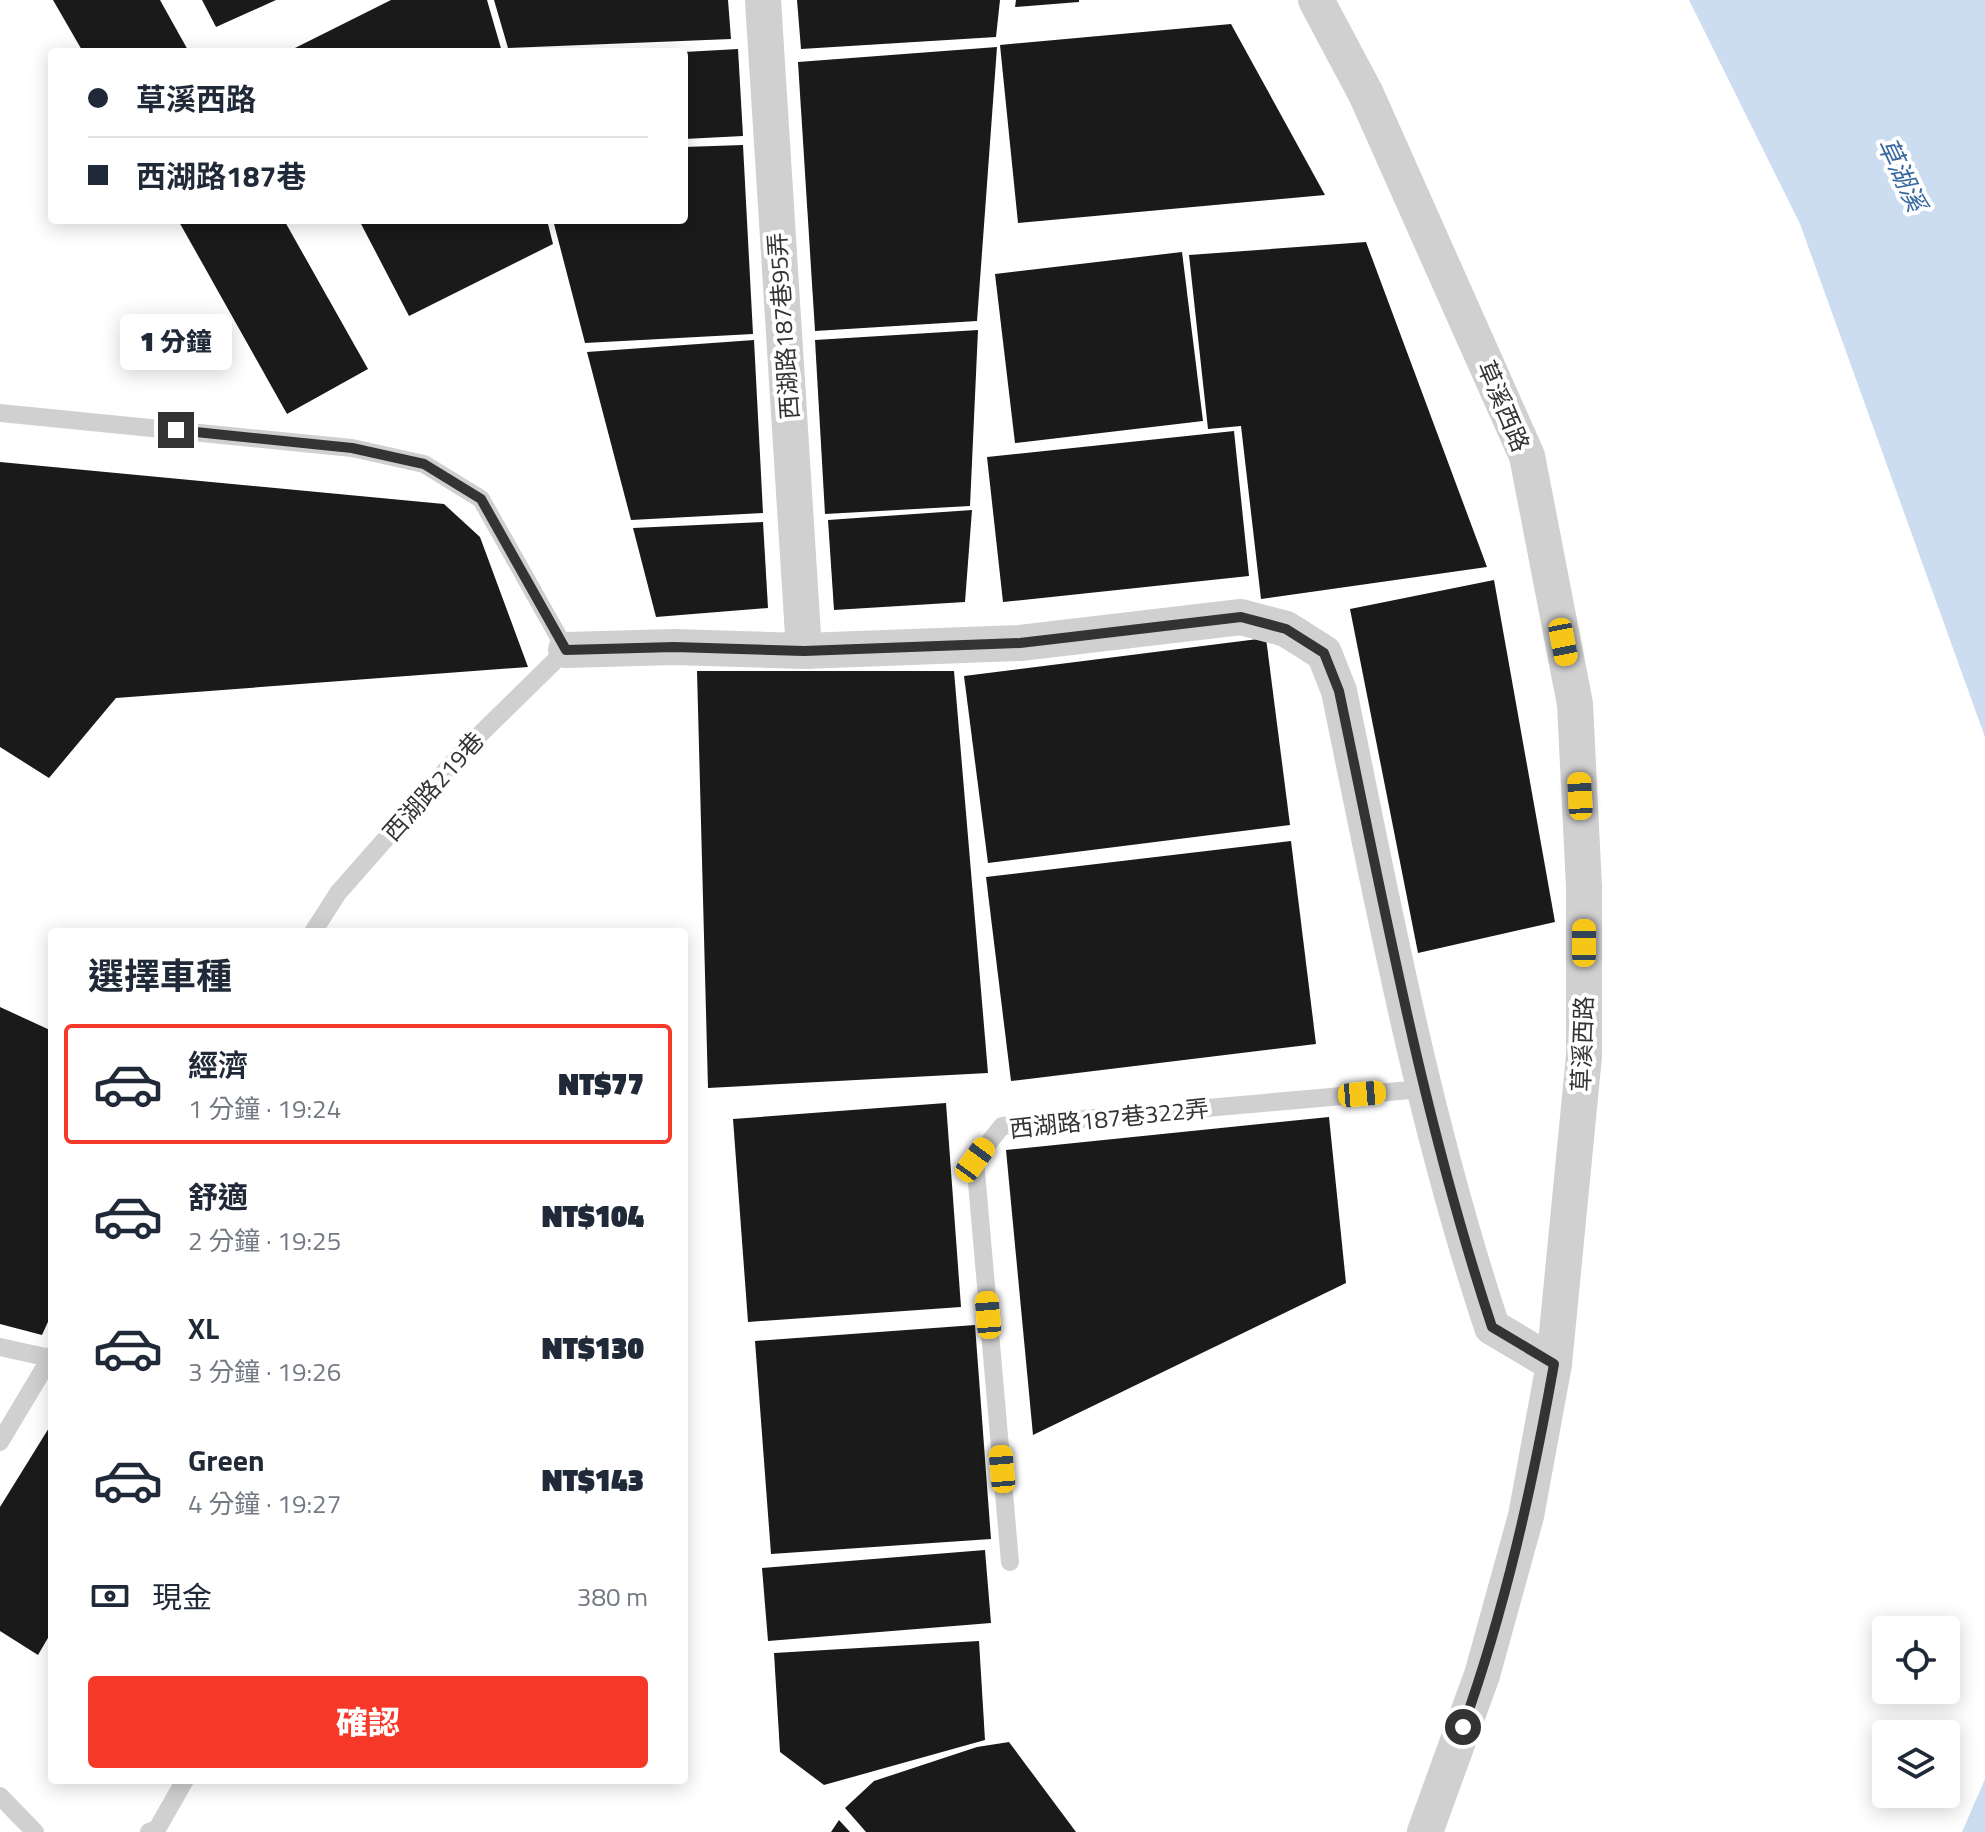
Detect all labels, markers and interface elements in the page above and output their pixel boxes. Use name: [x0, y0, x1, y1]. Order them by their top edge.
text: 草溪西路: [136, 76, 256, 122]
water label: 草湖溪: [1868, 130, 1938, 221]
text: 西湖路187巷: [136, 153, 306, 199]
street label: 西湖路187巷95弄: [759, 231, 807, 421]
callout: 1 分鐘: [120, 314, 232, 370]
text: 1 分鐘: [140, 322, 212, 361]
street label: 草溪西路: [1469, 355, 1539, 457]
route end: [158, 412, 194, 448]
car: [1547, 616, 1579, 668]
street label: 西湖路219巷: [374, 723, 492, 849]
car: [1567, 771, 1593, 821]
car: [1572, 919, 1596, 967]
text: 選擇車種: [88, 948, 232, 1003]
street label: 草溪西路: [1562, 995, 1602, 1093]
text: 經濟: [188, 1042, 248, 1088]
icon: car: [92, 1048, 164, 1120]
text: NT$77: [558, 1061, 644, 1107]
car: [1337, 1080, 1387, 1108]
text: 1 分鐘 · 19:24: [188, 1089, 341, 1128]
street label: 西湖路187巷322弄: [1007, 1090, 1211, 1146]
car: [951, 1134, 999, 1186]
text: 舒適: [188, 1174, 248, 1220]
icon: car: [92, 1180, 164, 1252]
text: NT$104: [542, 1193, 644, 1239]
text: 2 分鐘 · 19:25: [188, 1221, 341, 1260]
car: [974, 1290, 1002, 1340]
text: XL: [188, 1305, 219, 1351]
icon: car: [92, 1312, 164, 1384]
text: NT$130: [542, 1325, 644, 1371]
text: 3 分鐘 · 19:26: [188, 1352, 341, 1391]
text: Green: [188, 1437, 265, 1483]
icon: car: [92, 1444, 164, 1516]
car: [988, 1444, 1016, 1494]
text: NT$143: [542, 1457, 644, 1503]
text: 4 分鐘 · 19:27: [188, 1484, 341, 1523]
icon: cash: [88, 1574, 132, 1618]
text: 現金: [152, 1574, 212, 1620]
text: 380 m: [577, 1577, 648, 1616]
map controls: [1872, 1616, 1960, 1808]
button: locate: [1872, 1616, 1960, 1704]
button: 確認: [88, 1676, 648, 1768]
route start: [1445, 1709, 1481, 1745]
button: layers: [1872, 1720, 1960, 1808]

